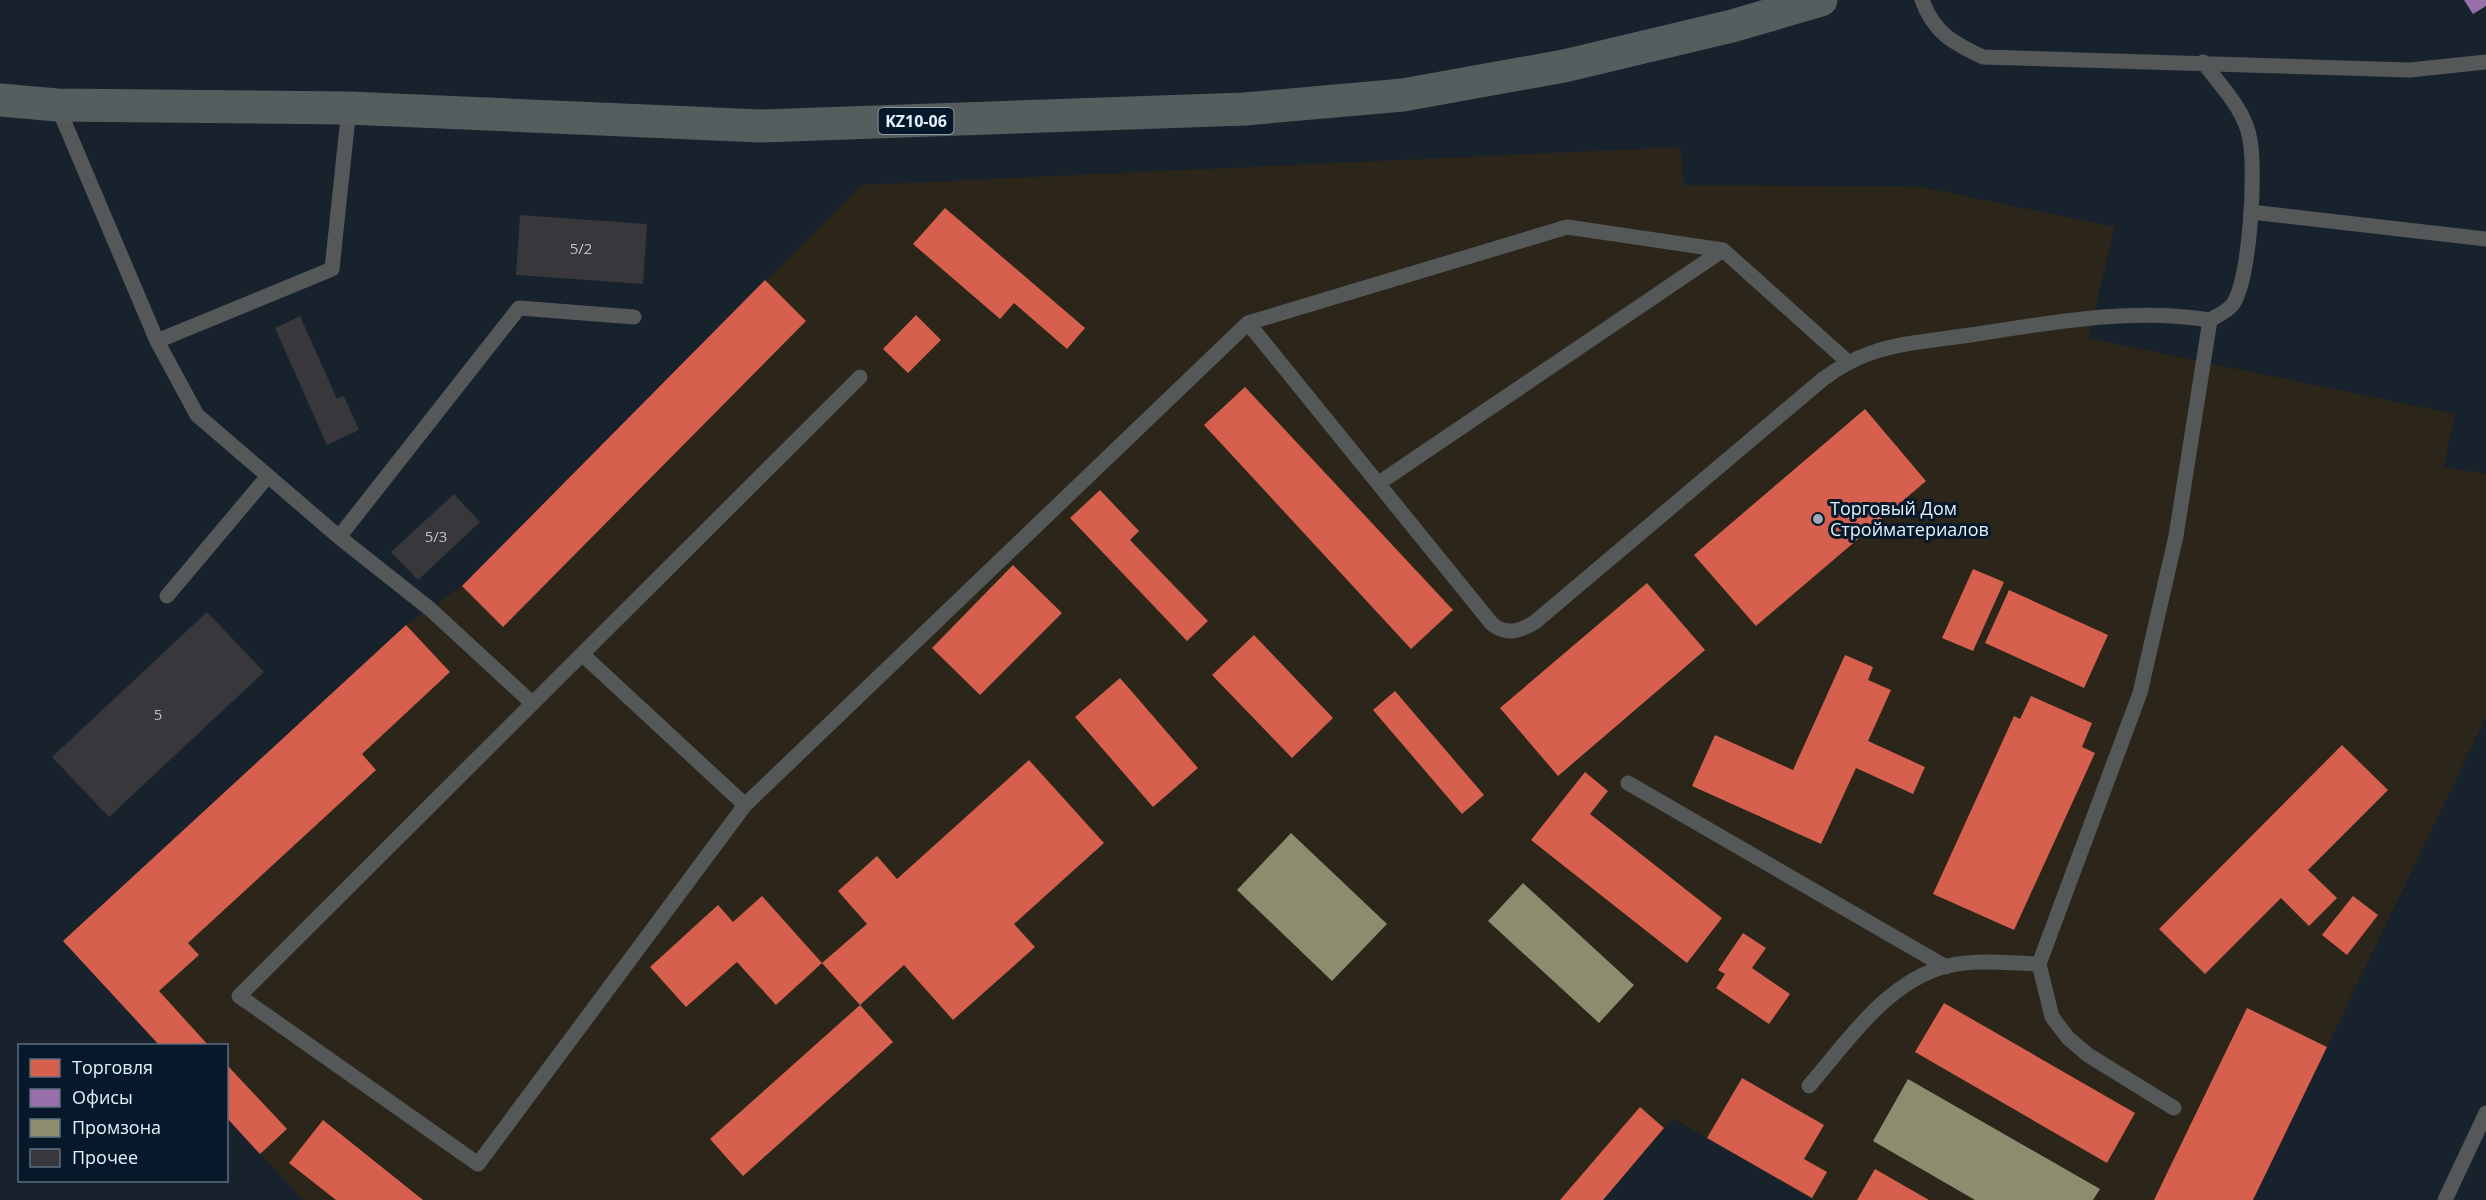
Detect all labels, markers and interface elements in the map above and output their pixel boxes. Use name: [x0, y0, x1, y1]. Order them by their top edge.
road number: KZ10-06: [878, 108, 954, 134]
house number: 5/2: [570, 238, 592, 258]
place label: Торговый Дом Стройматериалов: [1830, 496, 1989, 541]
marker: Торговый Дом Стройматериалов: [1811, 512, 1825, 526]
house number: 5/3: [425, 526, 447, 546]
house number: 5: [154, 704, 162, 724]
legend: [18, 1044, 228, 1182]
text: Торговля: [72, 1055, 153, 1079]
text: Офисы: [72, 1085, 133, 1109]
text: Промзона: [72, 1115, 161, 1139]
text: Прочее: [72, 1145, 138, 1169]

